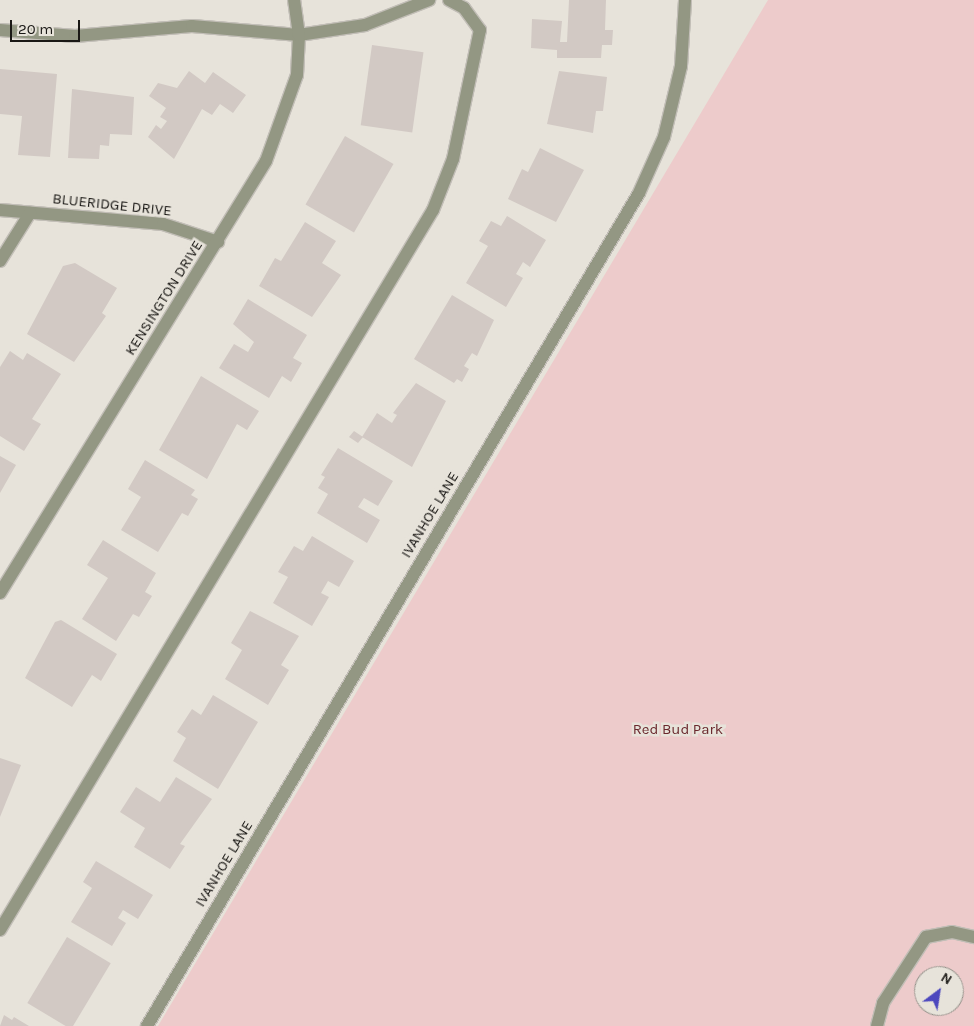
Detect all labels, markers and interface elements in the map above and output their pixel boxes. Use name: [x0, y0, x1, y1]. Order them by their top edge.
scale bar: [12, 10, 82, 42]
text: 20 m: [18, 20, 53, 38]
street label: BLUERIDGE DRIVE: [52, 190, 172, 220]
street label: KENSINGTON DRIVE: [121, 237, 207, 359]
street label: IVANHOE LANE: [397, 469, 463, 561]
park label: Red Bud Park: [633, 721, 723, 739]
street label: IVANHOE LANE: [191, 818, 257, 910]
north arrow: [914, 966, 964, 1016]
text: N: [938, 969, 955, 988]

